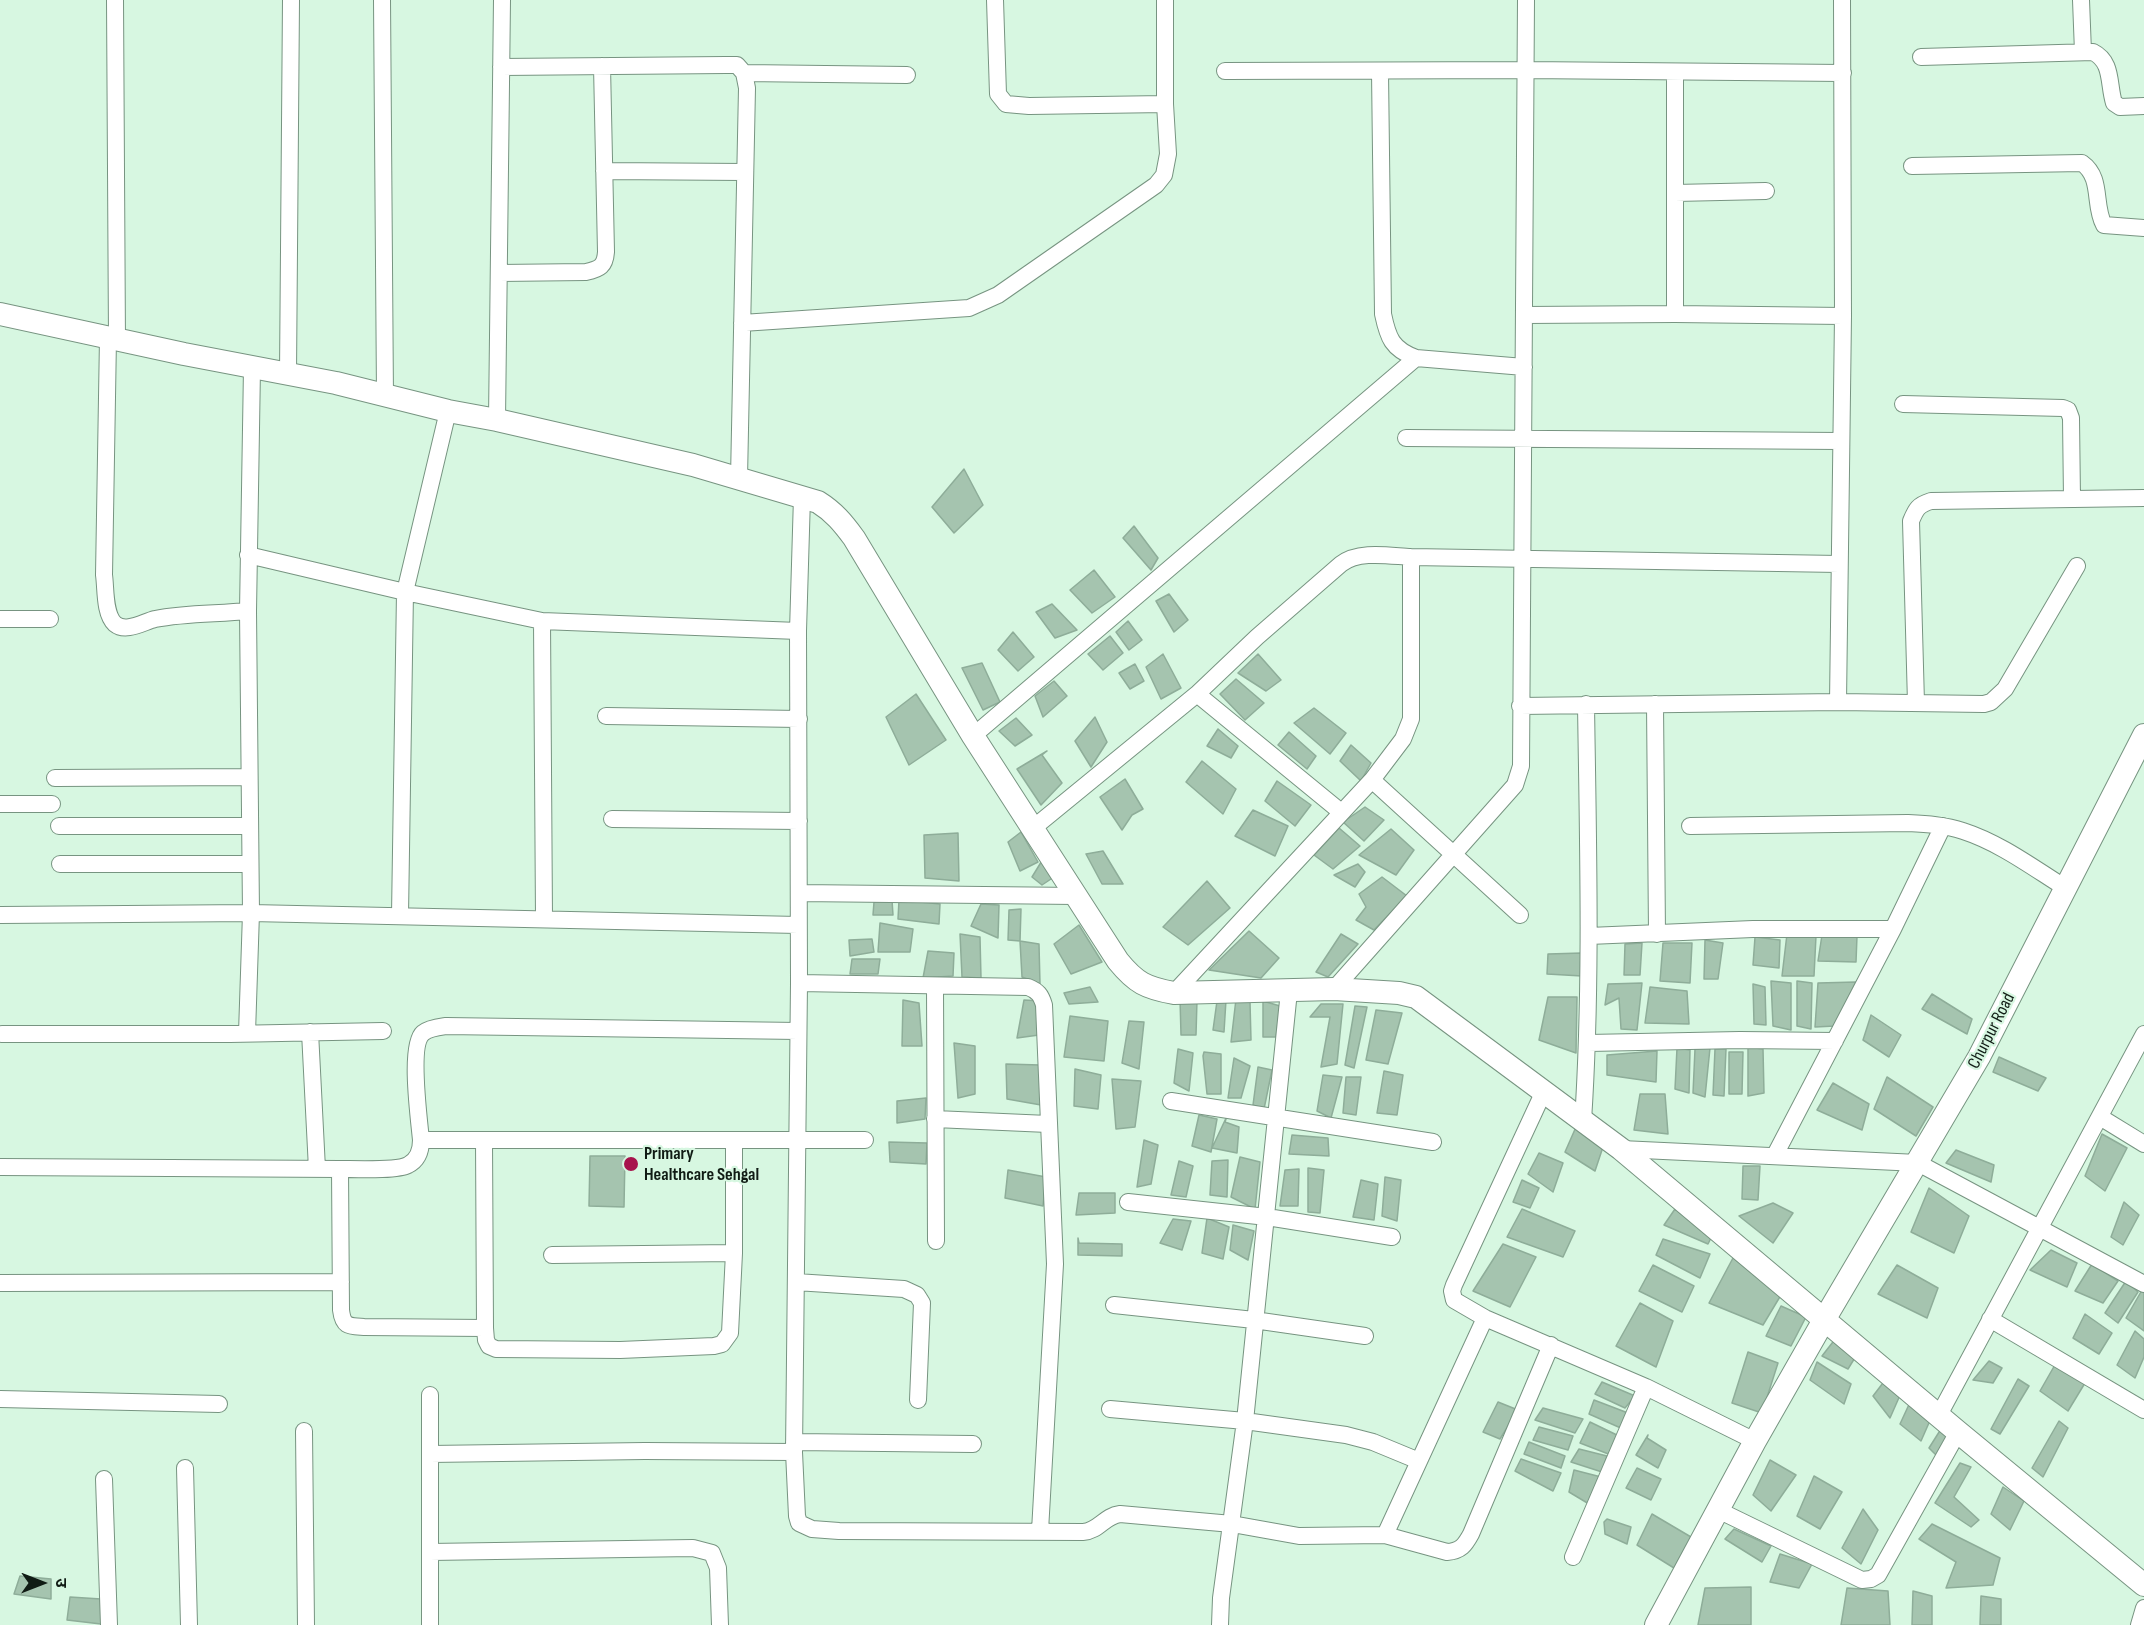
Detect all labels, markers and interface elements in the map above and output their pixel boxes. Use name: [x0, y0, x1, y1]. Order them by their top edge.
street label: Churpur Road: [1964, 990, 2020, 1072]
place label: Primary Healthcare Sehgal: [644, 1143, 759, 1186]
marker: Primary Healthcare Sehgal: [622, 1155, 640, 1173]
north arrow: [12, 1553, 72, 1613]
text: उ: [51, 1578, 70, 1588]

